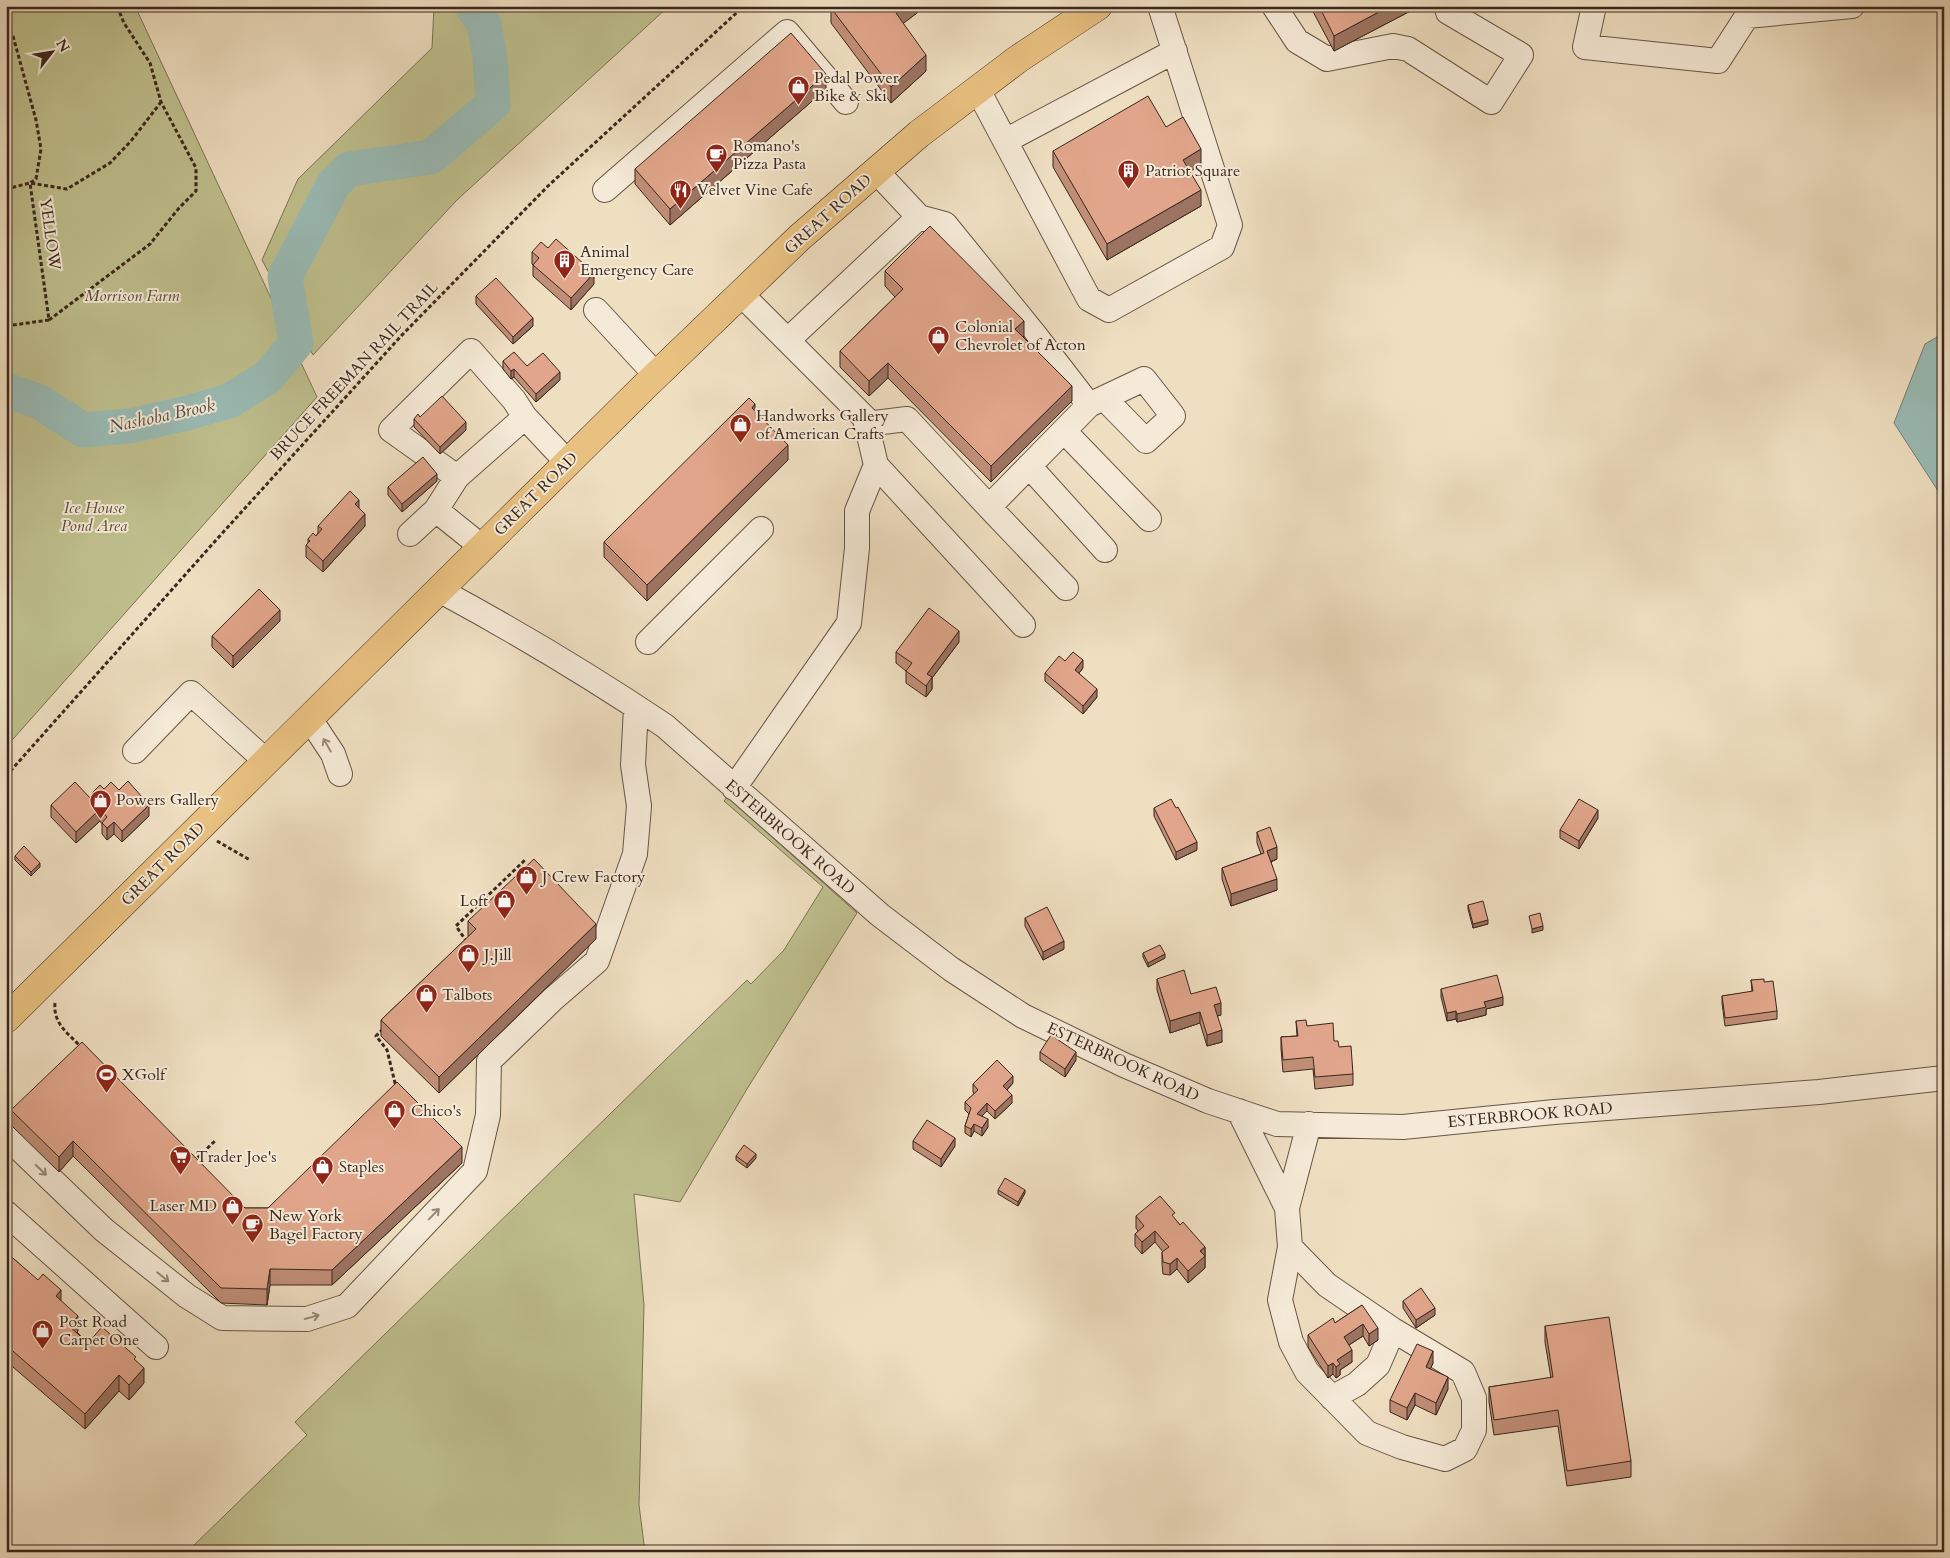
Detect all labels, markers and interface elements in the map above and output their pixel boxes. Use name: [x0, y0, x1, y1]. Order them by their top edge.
north arrow: [28, 28, 78, 78]
text: N: [51, 35, 74, 56]
place label: Pedal Power Bike & Ski: [814, 67, 899, 107]
shop icon: Pedal Power Bike & Ski: [786, 75, 810, 106]
place label: Romano's Pizza Pasta: [733, 135, 806, 175]
cafe icon: Romano's Pizza Pasta: [705, 143, 729, 174]
building icon: Patriot Square: [1117, 159, 1141, 190]
place label: Patriot Square: [1145, 160, 1240, 182]
street label: GREAT ROAD: [780, 169, 876, 259]
restaurant icon: Velvet Vine Cafe: [669, 178, 693, 209]
place label: Velvet Vine Cafe: [697, 179, 813, 201]
street label: YELLOW: [34, 196, 66, 272]
place label: Animal Emergency Care: [580, 241, 694, 281]
building icon: Animal Emergency Care: [552, 249, 576, 280]
street label: BRUCE FREEMAN RAIL TRAIL: [265, 277, 443, 465]
park label: Morrison Farm: [84, 285, 180, 307]
place label: Colonial Chevrolet of Acton: [955, 316, 1086, 356]
shop icon: Colonial Chevrolet of Acton: [927, 324, 951, 355]
water label: Nashoba Brook: [107, 393, 218, 439]
place label: Handworks Gallery of American Crafts: [756, 405, 889, 445]
shop icon: Handworks Gallery of American Crafts: [728, 413, 752, 444]
street label: GREAT ROAD: [489, 447, 583, 541]
park label: Ice House Pond Area: [61, 497, 127, 537]
one-way arrow: [322, 739, 332, 753]
street label: ESTERBROOK ROAD: [720, 774, 860, 900]
shop icon: Powers Gallery: [88, 788, 112, 819]
place label: Powers Gallery: [116, 789, 220, 811]
street label: GREAT ROAD: [116, 817, 210, 911]
shop icon: J Crew Factory: [514, 865, 538, 896]
place label: J Crew Factory: [540, 866, 646, 888]
shop icon: Loft: [492, 889, 516, 920]
place label: Loft: [460, 890, 488, 912]
shop icon: J.Jill: [456, 943, 480, 974]
place label: J.Jill: [482, 944, 512, 966]
shop icon: Talbots: [414, 983, 438, 1014]
place label: Talbots: [442, 984, 492, 1006]
street label: ESTERBROOK ROAD: [1043, 1017, 1203, 1107]
sports icon: XGolf: [94, 1063, 118, 1094]
place label: XGolf: [122, 1064, 168, 1086]
street label: ESTERBROOK ROAD: [1447, 1097, 1613, 1133]
shop icon: Chico's: [383, 1099, 407, 1130]
place label: Chico's: [411, 1100, 461, 1122]
supermarket icon: Trader Joe's: [168, 1145, 192, 1176]
place label: Trader Joe's: [196, 1146, 277, 1168]
shop icon: Staples: [311, 1155, 335, 1186]
place label: Staples: [339, 1156, 384, 1178]
one-way arrow: [35, 1164, 48, 1176]
shop icon: Laser MD: [221, 1194, 245, 1225]
place label: Laser MD: [150, 1195, 217, 1217]
place label: New York Bagel Factory: [269, 1205, 363, 1245]
one-way arrow: [428, 1208, 440, 1221]
cafe icon: New York Bagel Factory: [241, 1213, 265, 1244]
one-way arrow: [156, 1272, 169, 1283]
place label: Post Road Carpet One: [59, 1311, 139, 1351]
one-way arrow: [304, 1311, 320, 1321]
shop icon: Post Road Carpet One: [31, 1319, 55, 1350]

